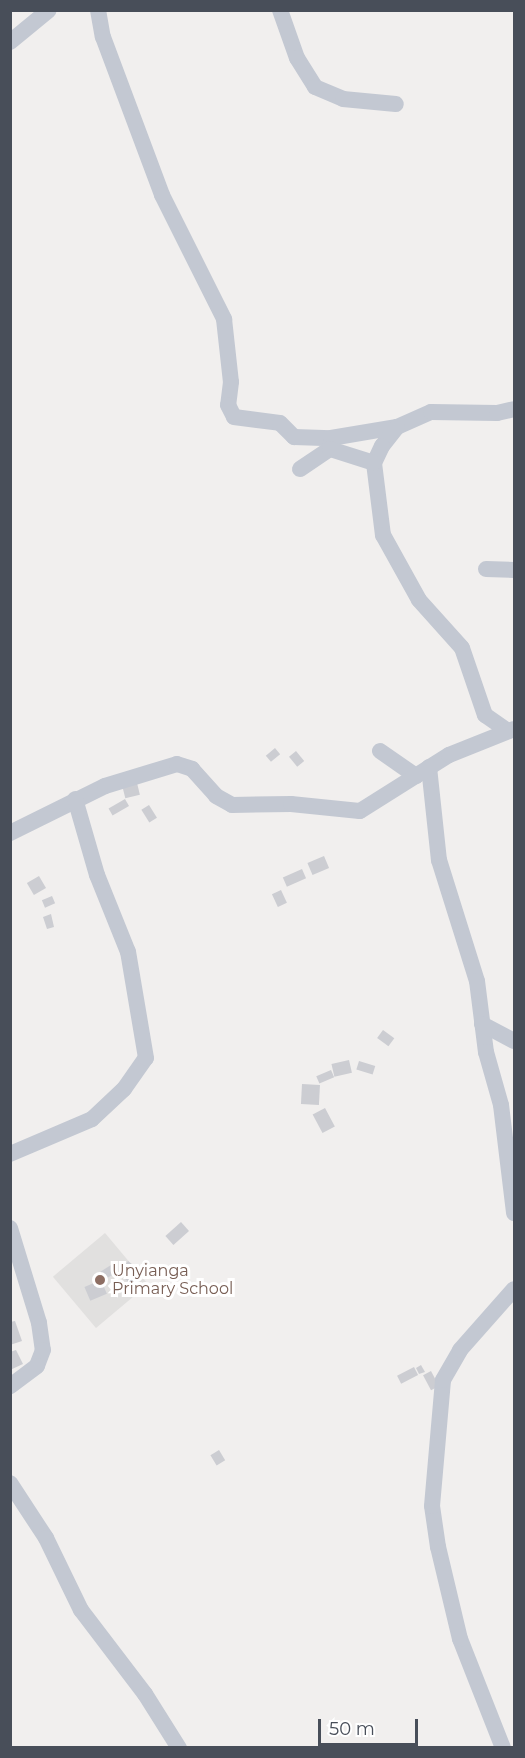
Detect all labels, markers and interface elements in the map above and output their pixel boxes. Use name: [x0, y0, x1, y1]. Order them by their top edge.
place label: Unyianga Primary School: [112, 1261, 233, 1299]
marker: Unyianga Primary School: [93, 1273, 107, 1287]
scale bar: [321, 1707, 422, 1745]
text: 50 m: [329, 1718, 375, 1740]

